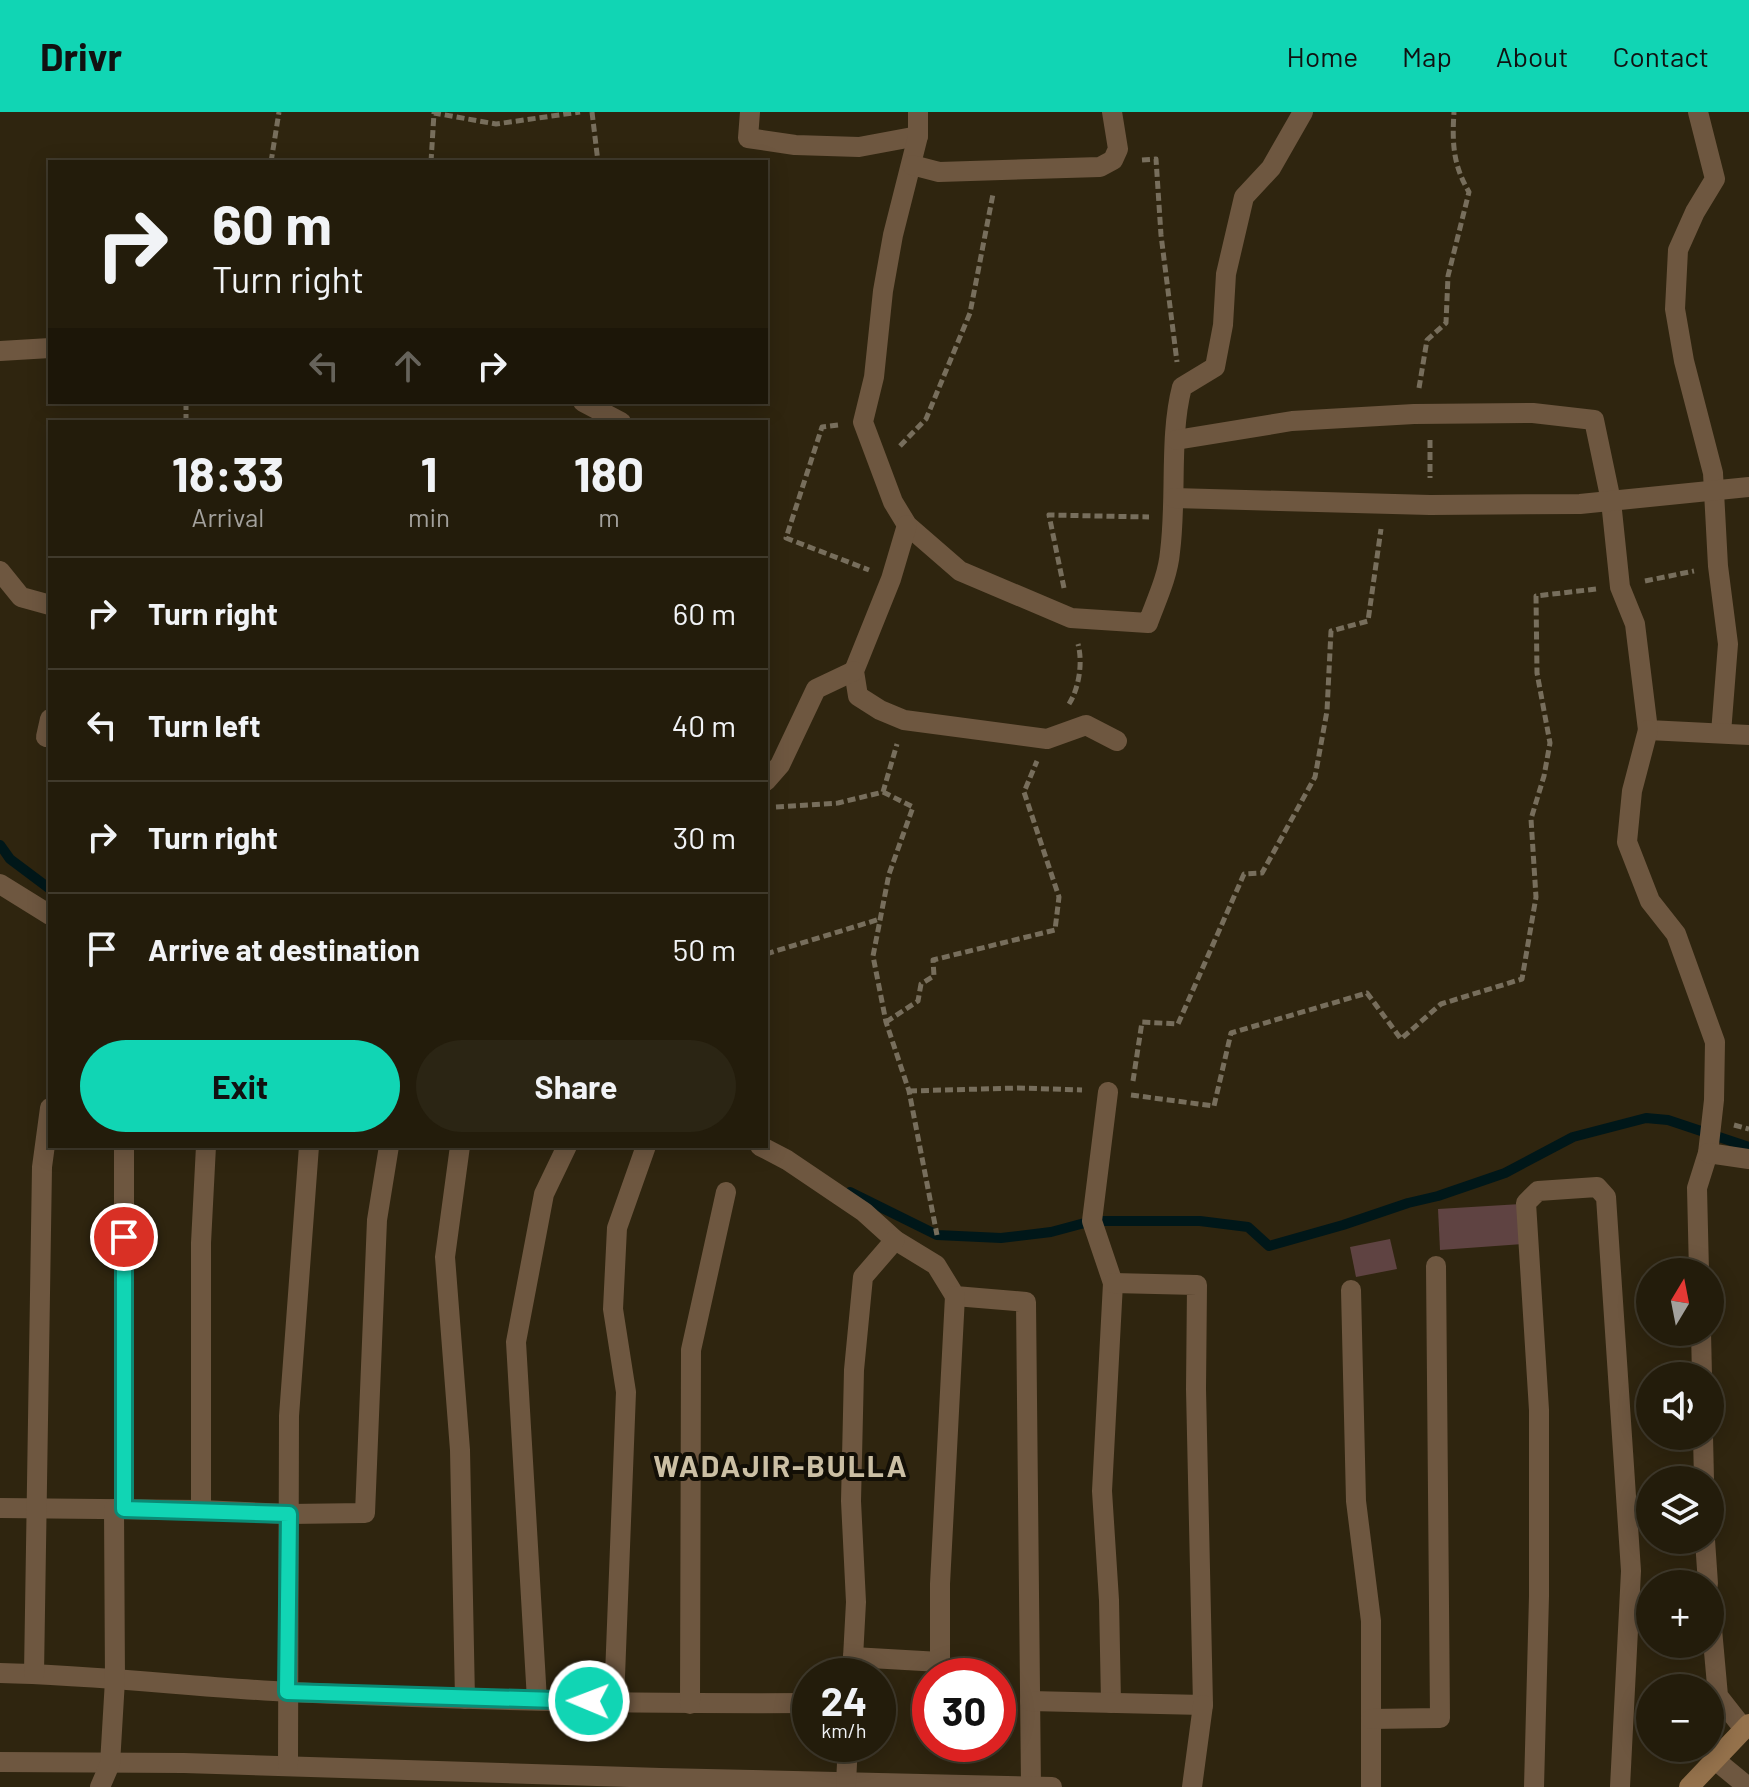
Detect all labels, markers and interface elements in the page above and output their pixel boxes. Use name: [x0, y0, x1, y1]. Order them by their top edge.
text: Drivr: [40, 33, 122, 79]
text: Home: [1287, 39, 1358, 73]
text: Map: [1402, 39, 1452, 73]
text: About: [1496, 39, 1568, 73]
text: Contact: [1612, 39, 1709, 73]
text: 60 m: [212, 189, 332, 256]
icon: right: [80, 192, 184, 296]
text: Turn right: [212, 257, 364, 300]
icon: left: [302, 344, 346, 388]
icon: ahead: [386, 344, 430, 388]
icon: right: [470, 344, 514, 388]
text: 18:33: [172, 444, 284, 502]
text: 1: [420, 444, 437, 502]
text: 180: [574, 444, 644, 502]
text: Arrival: [192, 501, 264, 532]
text: min: [408, 501, 450, 532]
text: m: [598, 501, 620, 532]
icon: right: [80, 591, 124, 635]
text: Turn right: [148, 595, 278, 631]
text: 60 m: [673, 595, 736, 631]
icon: left: [80, 703, 124, 747]
text: Turn left: [148, 707, 261, 743]
text: 40 m: [672, 707, 736, 743]
icon: right: [80, 815, 124, 859]
text: Turn right: [148, 819, 278, 855]
text: 30 m: [673, 819, 736, 855]
icon: arrive: [80, 927, 124, 971]
text: Arrive at destination: [148, 931, 420, 967]
text: 50 m: [673, 931, 736, 967]
button: Exit: [80, 1040, 400, 1132]
button: Share: [416, 1040, 736, 1132]
pin: [90, 1203, 158, 1271]
icon: arrive: [102, 1215, 146, 1259]
north arrow: [1636, 1258, 1724, 1346]
map controls: [1636, 1258, 1724, 1762]
button: sound: [1636, 1362, 1724, 1450]
district label: WADAJIR-BULLA: [653, 1447, 909, 1483]
button: layers: [1636, 1466, 1724, 1554]
button: +: [1636, 1570, 1724, 1658]
speed limit sign: 30: [912, 1658, 1016, 1762]
position arrow: [547, 1659, 631, 1743]
button: −: [1636, 1674, 1724, 1762]
text: 24: [821, 1676, 867, 1724]
text: km/h: [821, 1718, 867, 1742]

